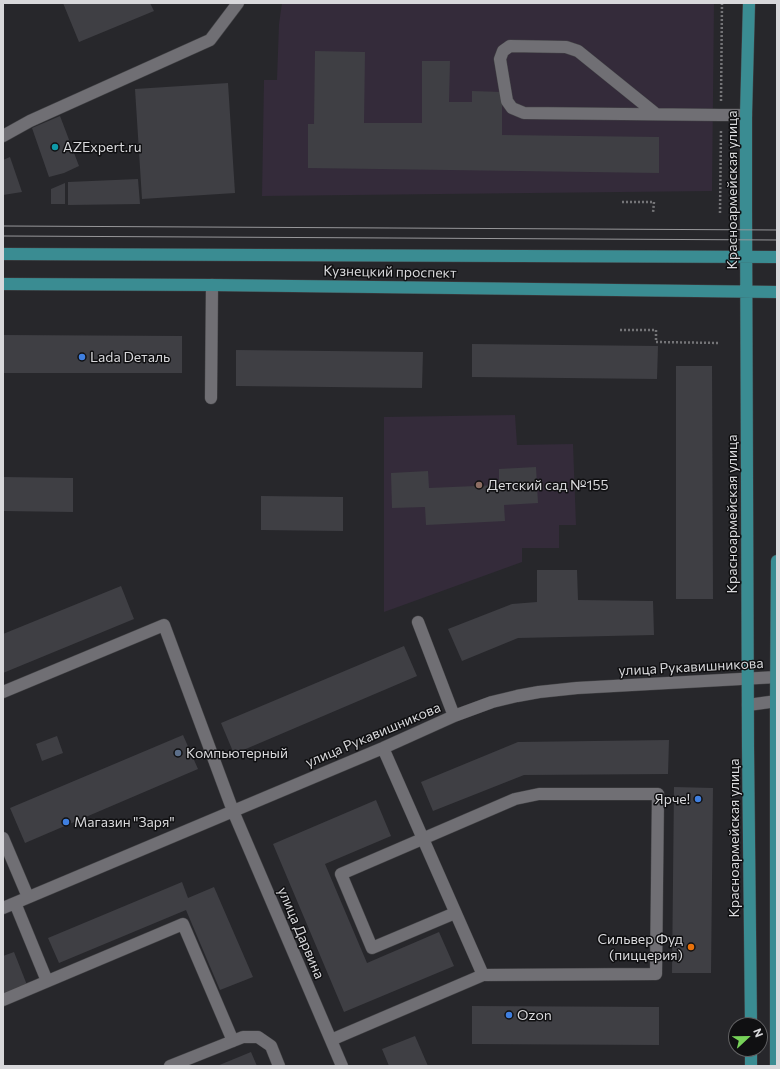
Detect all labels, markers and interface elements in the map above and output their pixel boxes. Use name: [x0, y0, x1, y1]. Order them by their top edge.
street label: Красноармейская улица: [724, 111, 740, 269]
place label: AZExpert.ru: [63, 139, 142, 155]
marker: AZExpert.ru: [50, 142, 60, 152]
street label: Кузнецкий проспект: [323, 262, 457, 282]
place label: Lada Dеталь: [90, 349, 170, 365]
marker: Lada Dеталь: [77, 352, 87, 362]
street label: Красноармейская улица: [724, 435, 740, 593]
place label: Детский сад №155: [487, 477, 609, 493]
marker: Детский сад №155: [474, 480, 484, 490]
street label: улица Рукавишникова: [618, 655, 764, 679]
street label: улица Рукавишникова: [303, 699, 443, 771]
place label: Компьютерный: [186, 745, 288, 761]
marker: Компьютерный: [173, 748, 183, 758]
street label: Красноармейская улица: [726, 759, 742, 917]
place label: Ярче!: [654, 791, 690, 807]
marker: Ярче!: [693, 794, 703, 804]
place label: Магазин "Заря": [74, 814, 175, 830]
marker: Магазин "Заря": [61, 817, 71, 827]
street label: улица Дарвина: [274, 885, 328, 981]
place label: Сильвер Фуд (пиццерия): [598, 931, 683, 964]
marker: Сильвер Фуд (пиццерия): [686, 942, 696, 952]
place label: Ozon: [517, 1007, 552, 1023]
marker: Ozon: [504, 1010, 514, 1020]
north arrow: [728, 1017, 768, 1057]
text: N: [751, 1026, 766, 1039]

